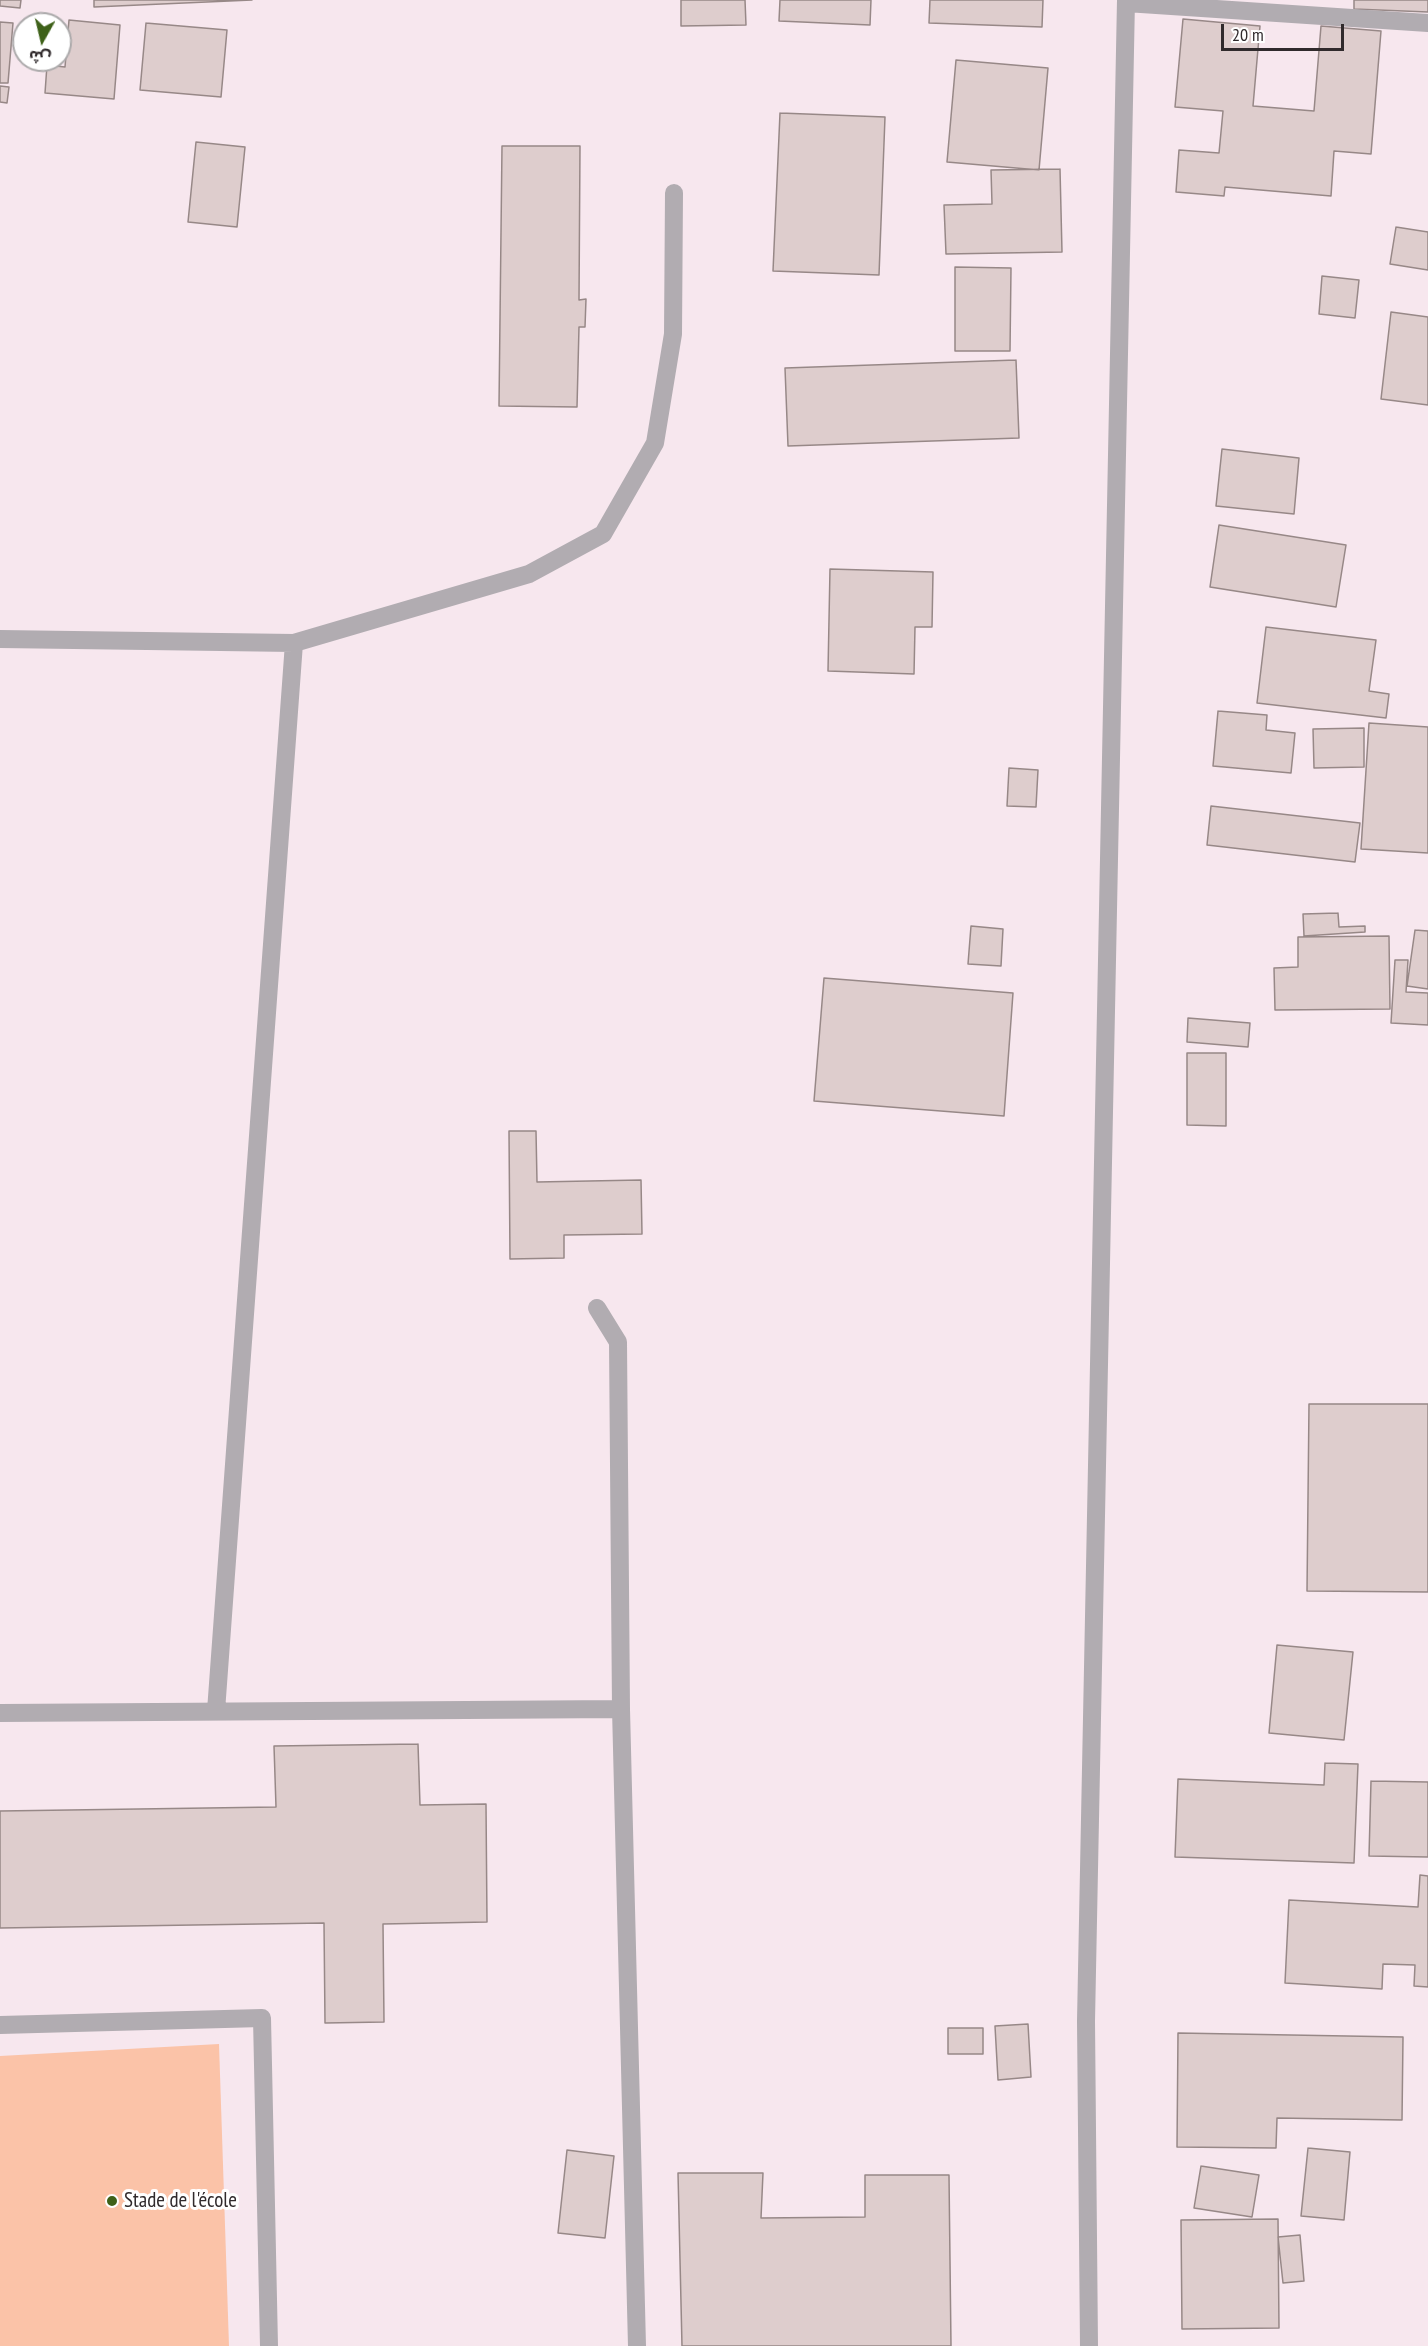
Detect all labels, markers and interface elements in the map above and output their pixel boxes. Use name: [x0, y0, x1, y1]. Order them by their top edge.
north arrow: [12, 12, 72, 72]
scale bar: [1224, 12, 1347, 50]
text: 20 m: [1232, 23, 1264, 46]
text: ش: [28, 46, 52, 69]
place label: Stade de l'école: [124, 2188, 237, 2214]
marker: Stade de l'école: [105, 2194, 119, 2208]

